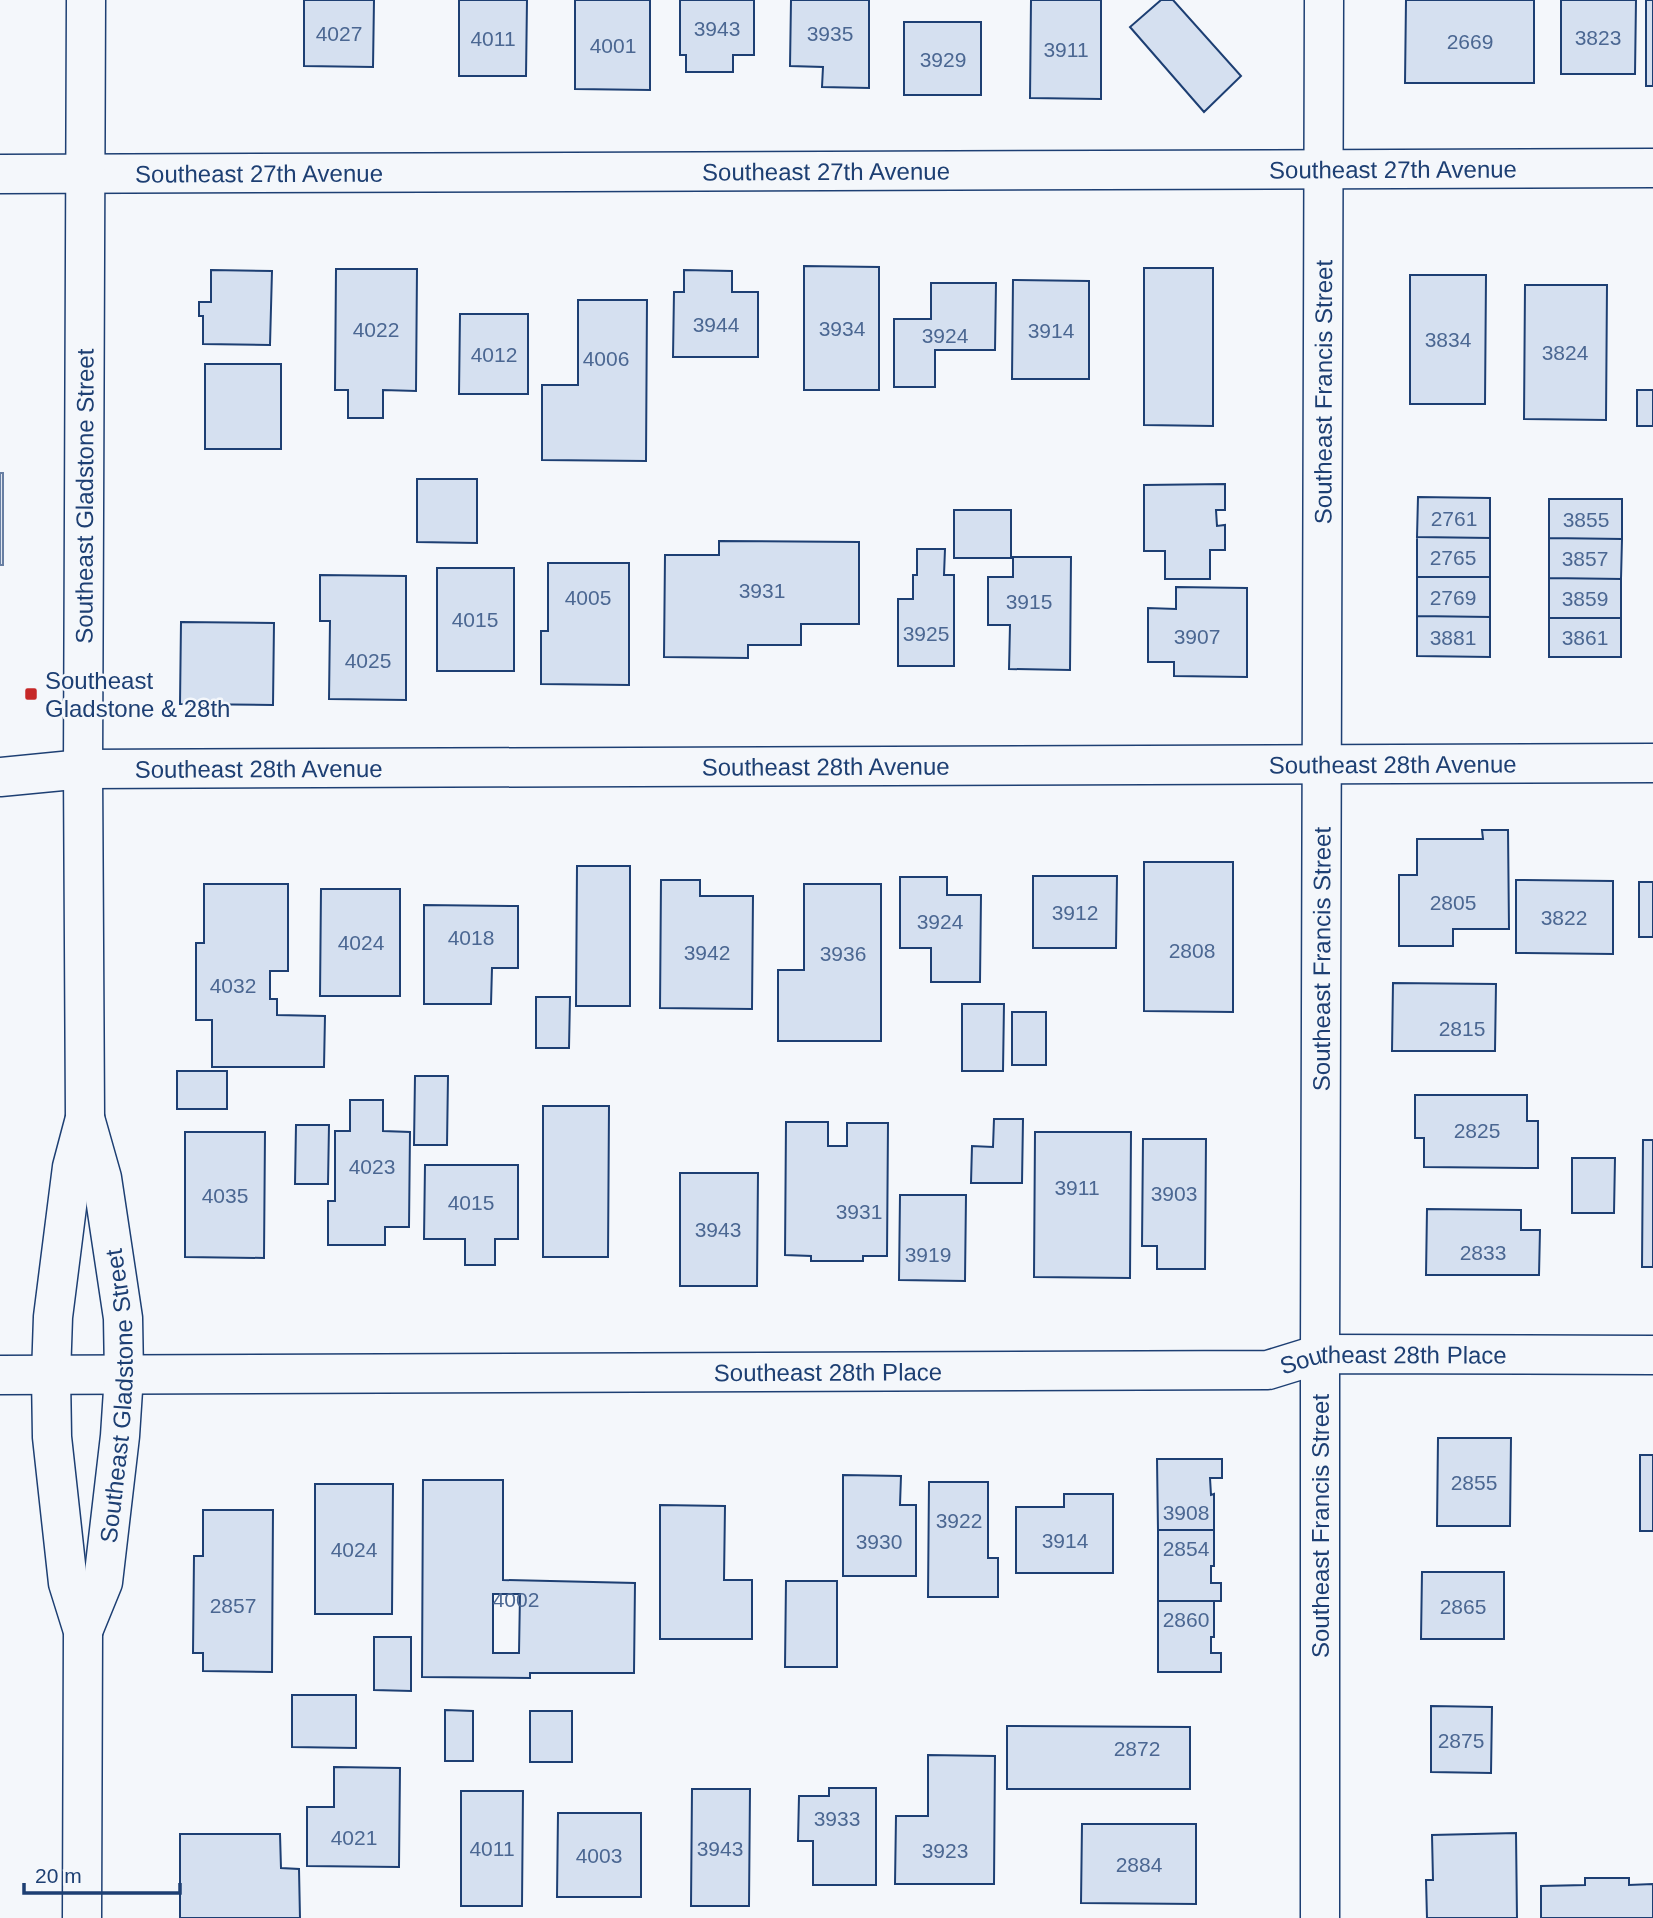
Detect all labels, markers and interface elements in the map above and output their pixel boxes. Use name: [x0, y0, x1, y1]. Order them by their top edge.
house number: 3943: [694, 17, 740, 40]
house number: 4027: [316, 22, 362, 45]
house number: 3935: [807, 22, 853, 45]
house number: 3823: [1575, 26, 1621, 49]
house number: 4011: [470, 27, 516, 50]
house number: 2669: [1447, 30, 1493, 53]
house number: 4001: [590, 34, 636, 57]
house number: 3911: [1043, 38, 1089, 61]
house number: 3929: [920, 48, 966, 71]
street label: Southeast 27th Avenue: [1269, 155, 1517, 183]
street label: Southeast 27th Avenue: [702, 157, 950, 185]
street label: Southeast 27th Avenue: [135, 159, 383, 187]
street label: Southeast Francis Street: [1309, 259, 1337, 524]
house number: 3944: [693, 313, 740, 336]
house number: 3934: [819, 317, 866, 340]
house number: 4022: [353, 318, 399, 341]
house number: 3914: [1028, 319, 1075, 342]
house number: 3924: [922, 324, 969, 347]
house number: 3834: [1425, 328, 1472, 351]
house number: 3824: [1542, 341, 1589, 364]
house number: 4012: [471, 343, 517, 366]
house number: 4006: [583, 347, 629, 370]
street label: Southeast Gladstone Street: [70, 348, 98, 644]
house number: 2761: [1431, 507, 1477, 530]
house number: 3855: [1563, 508, 1609, 531]
house number: 2765: [1430, 546, 1476, 569]
house number: 3857: [1562, 547, 1608, 570]
house number: 3931: [739, 579, 785, 602]
house number: 4005: [565, 586, 611, 609]
house number: 2769: [1430, 586, 1476, 609]
house number: 3859: [1562, 587, 1608, 610]
house number: 3915: [1006, 590, 1052, 613]
house number: 4015: [452, 608, 498, 631]
house number: 3925: [903, 622, 949, 645]
house number: 3907: [1174, 625, 1220, 648]
house number: 3881: [1430, 626, 1476, 649]
house number: 3861: [1562, 626, 1608, 649]
house number: 4025: [345, 649, 391, 672]
place label: Southeast Gladstone & 28th: [45, 667, 230, 722]
marker: Southeast Gladstone & 28th: [23, 686, 39, 702]
street label: Southeast 28th Avenue: [1269, 750, 1517, 778]
street label: Southeast 28th Avenue: [702, 752, 950, 780]
street label: Southeast 28th Avenue: [135, 754, 383, 782]
street label: Southeast Francis Street: [1307, 826, 1335, 1091]
house number: 2805: [1430, 891, 1476, 914]
house number: 3912: [1052, 901, 1098, 924]
house number: 3822: [1541, 906, 1587, 929]
house number: 3924: [917, 910, 964, 933]
house number: 4018: [448, 926, 494, 949]
house number: 4024: [338, 931, 385, 954]
house number: 2808: [1169, 939, 1215, 962]
house number: 3942: [684, 941, 730, 964]
house number: 3936: [820, 942, 866, 965]
house number: 4032: [210, 974, 256, 997]
house number: 2815: [1439, 1017, 1485, 1040]
house number: 2825: [1454, 1119, 1500, 1142]
house number: 4023: [349, 1155, 395, 1178]
house number: 3911: [1054, 1176, 1100, 1199]
house number: 3903: [1151, 1182, 1197, 1205]
house number: 4035: [202, 1184, 248, 1207]
house number: 4015: [448, 1191, 494, 1214]
house number: 3931: [836, 1200, 882, 1223]
house number: 3943: [695, 1218, 741, 1241]
house number: 2833: [1460, 1241, 1506, 1264]
house number: 3919: [905, 1243, 951, 1266]
street label: Southeast Gladstone Street: [94, 1247, 138, 1544]
street label: Southeast 28th Place: [1276, 1341, 1507, 1379]
street label: Southeast 28th Place: [714, 1358, 942, 1386]
street label: Southeast Francis Street: [1307, 1394, 1334, 1658]
house number: 2855: [1451, 1471, 1497, 1494]
house number: 3908: [1163, 1501, 1209, 1524]
house number: 3922: [936, 1509, 982, 1532]
house number: 3914: [1042, 1529, 1089, 1552]
house number: 3930: [856, 1530, 902, 1553]
house number: 2854: [1163, 1537, 1210, 1560]
house number: 4024: [331, 1538, 378, 1561]
house number: 4002: [493, 1588, 539, 1611]
house number: 2857: [210, 1594, 256, 1617]
house number: 2865: [1440, 1595, 1486, 1618]
house number: 2860: [1163, 1608, 1209, 1631]
house number: 2875: [1438, 1729, 1484, 1752]
house number: 2872: [1114, 1737, 1160, 1760]
house number: 3933: [814, 1807, 860, 1830]
house number: 4021: [331, 1826, 377, 1849]
house number: 4011: [469, 1837, 515, 1860]
house number: 3943: [697, 1837, 743, 1860]
house number: 3923: [922, 1839, 968, 1862]
house number: 4003: [576, 1844, 622, 1867]
scale bar: [24, 1852, 180, 1896]
house number: 2884: [1116, 1853, 1163, 1876]
text: 20 m: [35, 1864, 82, 1887]

